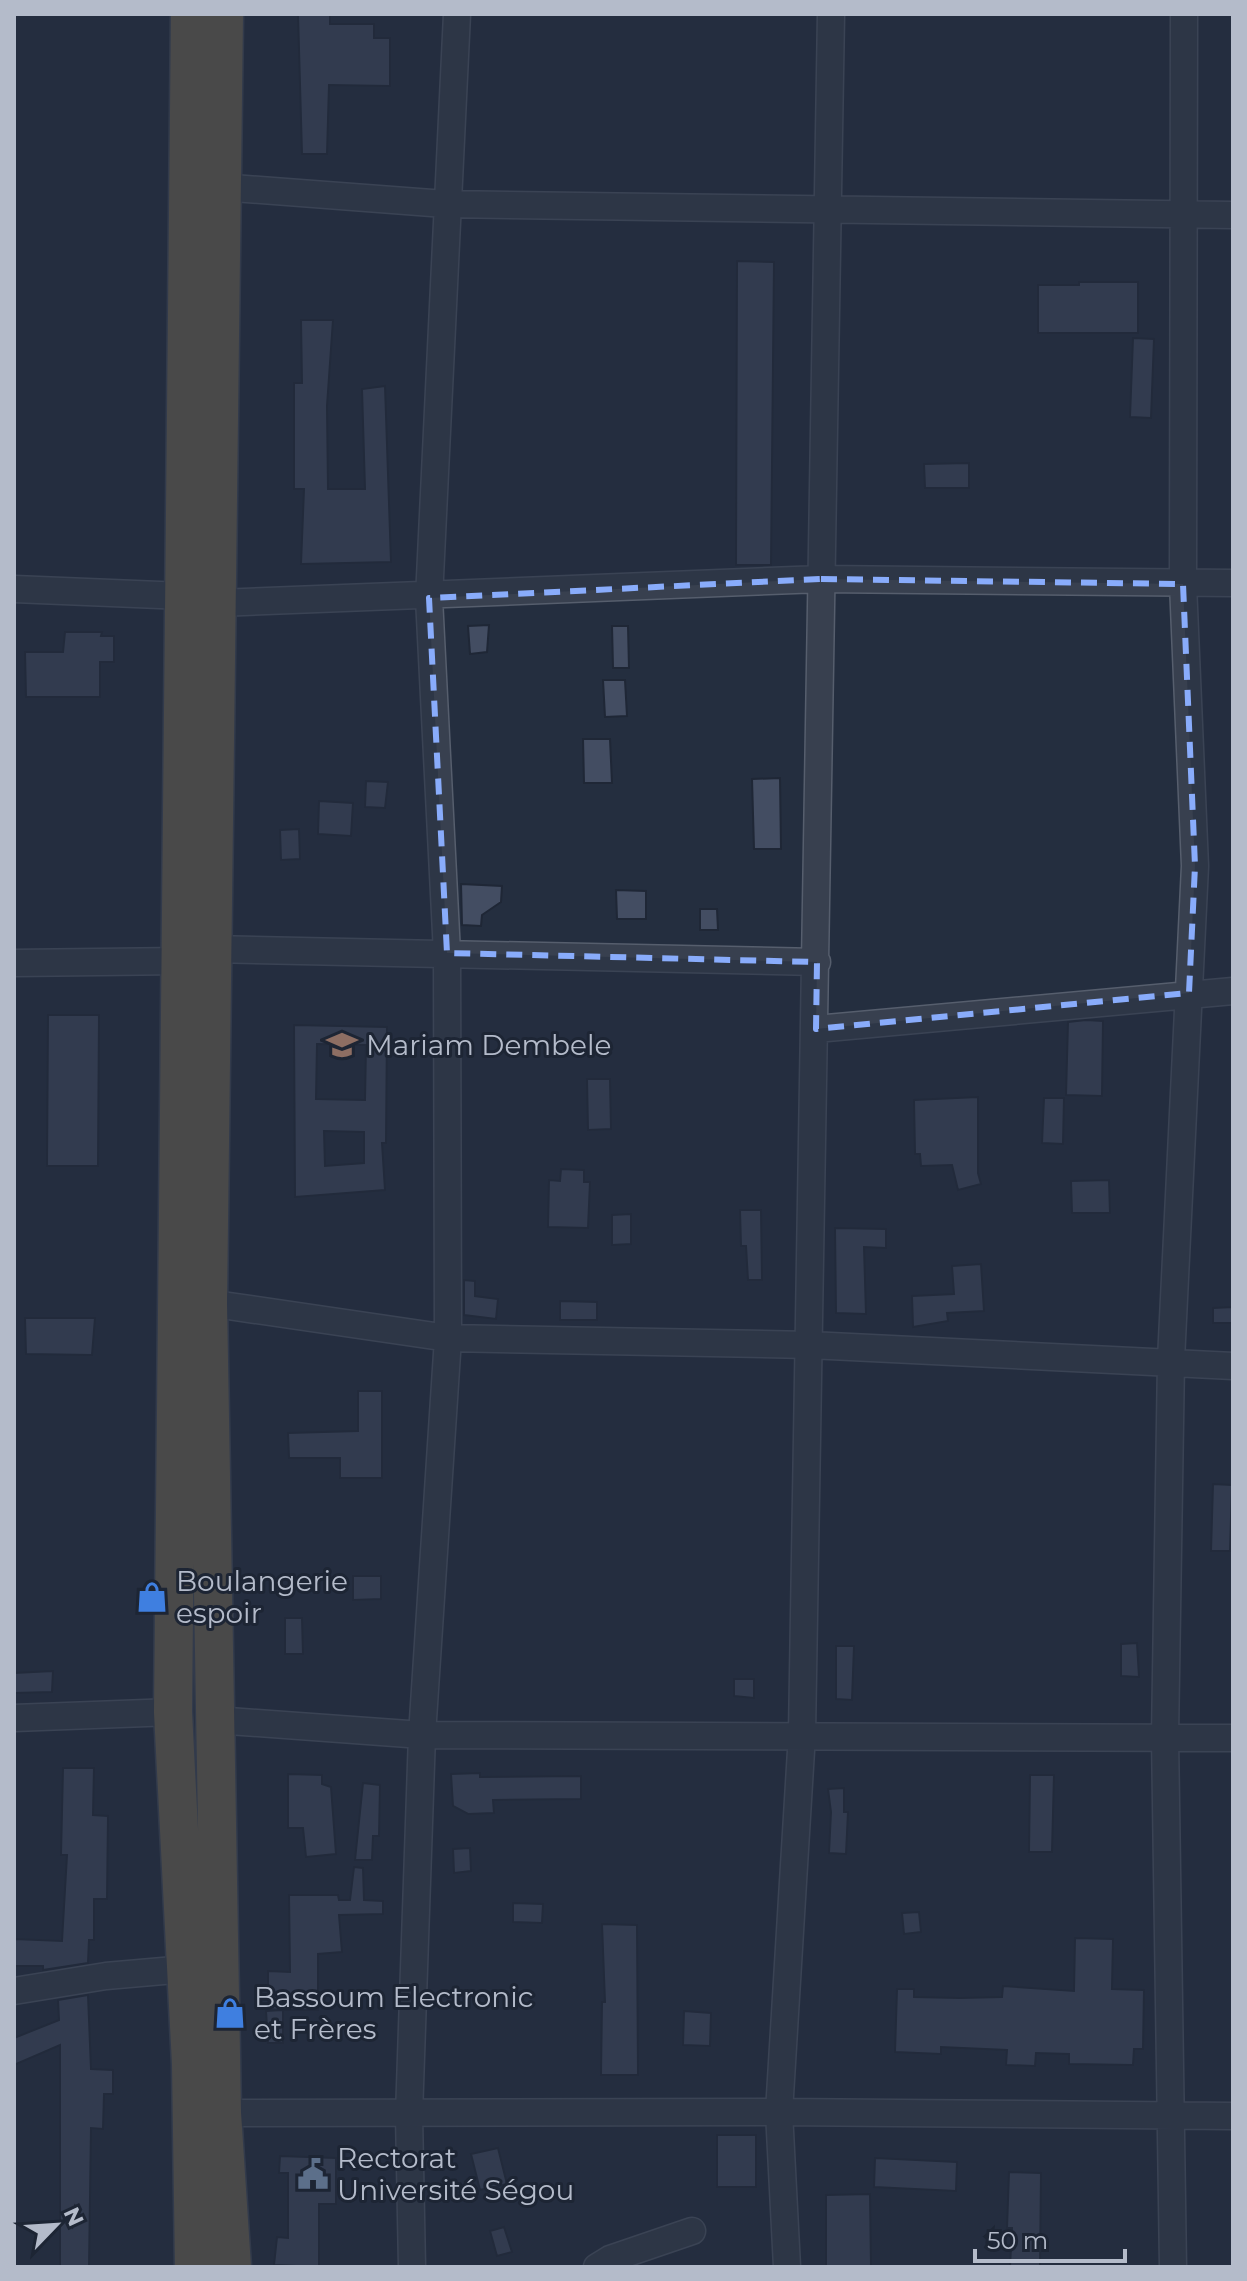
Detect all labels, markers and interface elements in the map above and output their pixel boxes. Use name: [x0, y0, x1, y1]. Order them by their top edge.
school or university icon: Mariam Dembele: [325, 1028, 359, 1062]
place label: Mariam Dembele: [366, 1028, 611, 1062]
place label: Boulangerie espoir: [176, 1564, 348, 1630]
shop icon: Boulangerie espoir: [135, 1580, 169, 1614]
place label: Bassoum Electronic et Frères: [254, 1980, 534, 2046]
shop icon: Bassoum Electronic et Frères: [213, 1996, 247, 2030]
place label: Rectorat Université Ségou: [337, 2141, 574, 2207]
public building icon: Rectorat Université Ségou: [296, 2157, 330, 2191]
north arrow: [16, 2185, 96, 2265]
text: N: [58, 2203, 90, 2231]
scale bar: [975, 2213, 1125, 2263]
text: 50 m: [987, 2226, 1048, 2255]

